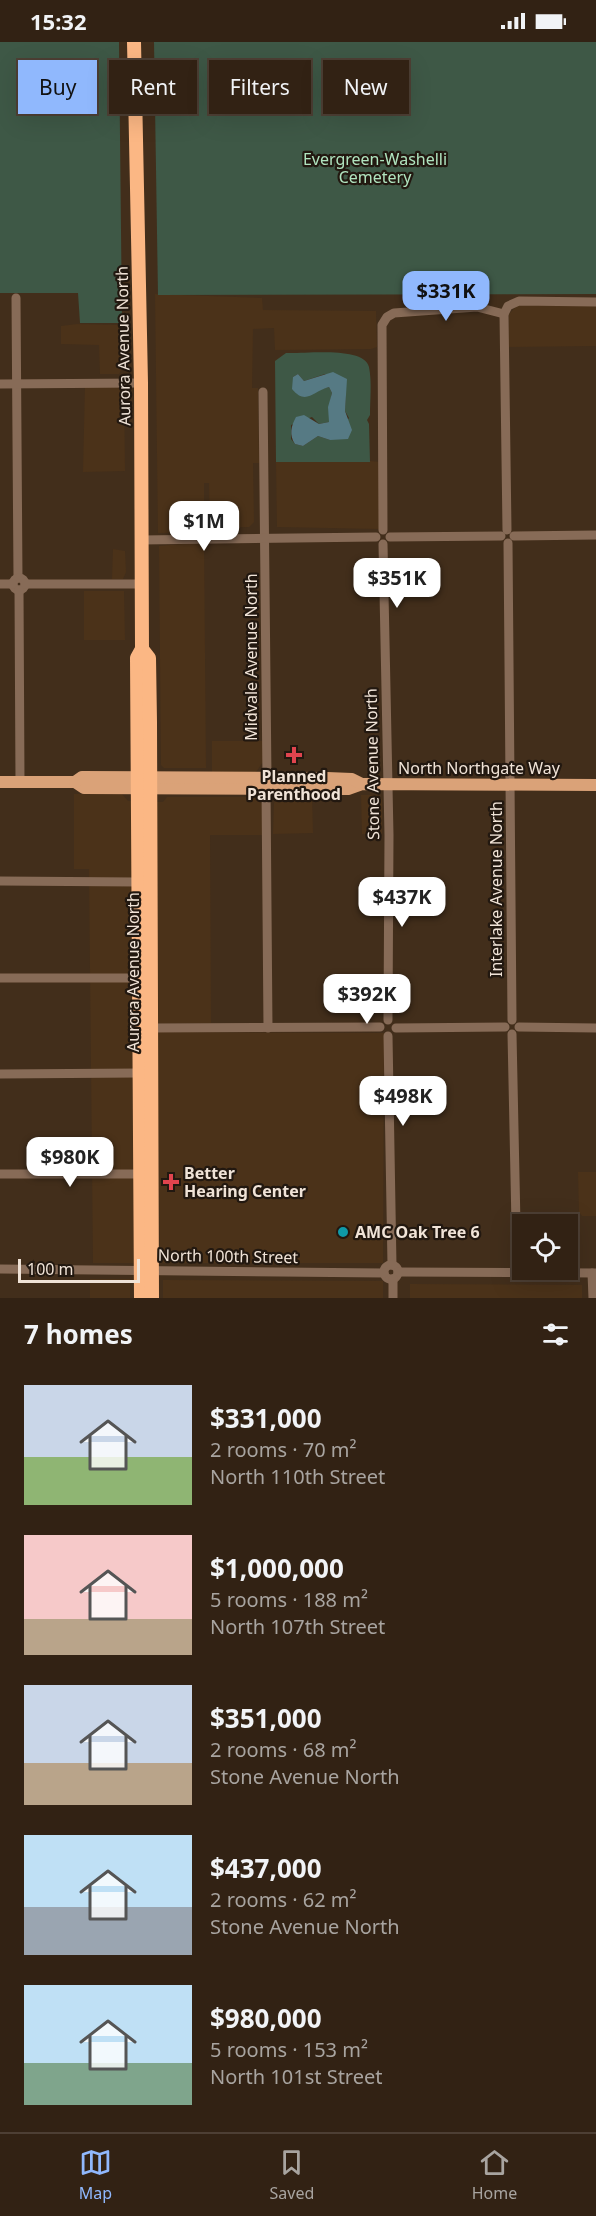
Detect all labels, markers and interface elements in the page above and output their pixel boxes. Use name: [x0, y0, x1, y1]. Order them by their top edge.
text: 15:32: [30, 6, 87, 36]
chip: Buy: [18, 60, 97, 114]
chip: Rent: [109, 60, 197, 114]
chip: Filters: [209, 60, 311, 114]
chip: New: [323, 60, 409, 114]
park label: Evergreen-Washelli Cemetery: [303, 148, 447, 188]
street label: Aurora Avenue North: [111, 266, 135, 426]
pin: $331K: [404, 271, 488, 322]
text: $331K: [416, 277, 476, 304]
pin: $1M: [175, 501, 233, 552]
text: $1M: [183, 507, 225, 534]
pin: $351K: [355, 558, 439, 609]
text: $351K: [367, 564, 427, 591]
street label: Midvale Avenue North: [240, 573, 262, 741]
street label: Stone Avenue North: [360, 688, 384, 840]
marker: Planned Parenthood: [285, 746, 303, 764]
street label: North Northgate Way: [398, 757, 561, 779]
place label: Planned Parenthood: [247, 765, 341, 805]
street label: Interlake Avenue North: [485, 801, 507, 977]
pin: $437K: [360, 877, 444, 928]
text: $437K: [372, 883, 432, 910]
street label: Aurora Avenue North: [122, 892, 144, 1052]
pin: $392K: [325, 974, 409, 1025]
text: $392K: [337, 980, 397, 1007]
pin: $498K: [361, 1076, 445, 1127]
text: $498K: [373, 1082, 433, 1109]
pin: $980K: [28, 1137, 112, 1188]
text: $980K: [40, 1143, 100, 1170]
place label: Better Hearing Center: [184, 1162, 306, 1202]
marker: Better Hearing Center: [162, 1173, 180, 1191]
map controls: [512, 1214, 578, 1280]
button: locate: [512, 1214, 578, 1280]
place label: AMC Oak Tree 6: [355, 1221, 480, 1243]
marker: AMC Oak Tree 6: [336, 1225, 350, 1239]
street label: North 100th Street: [158, 1244, 299, 1268]
scale bar: [18, 1256, 140, 1284]
text: 100 m: [27, 1258, 74, 1280]
text: 7 homes: [24, 1316, 133, 1352]
icon: filters: [539, 1318, 572, 1351]
text: $331,000: [210, 1400, 322, 1436]
icon: home: [72, 1409, 144, 1481]
text: 2 rooms · 70 m²: [210, 1436, 357, 1463]
text: North 110th Street: [210, 1463, 385, 1490]
text: $1,000,000: [210, 1550, 344, 1586]
icon: home: [72, 1559, 144, 1631]
text: 5 rooms · 188 m²: [210, 1586, 368, 1613]
text: North 107th Street: [210, 1613, 385, 1640]
text: $351,000: [210, 1700, 322, 1736]
icon: home: [72, 1709, 144, 1781]
text: 2 rooms · 68 m²: [210, 1736, 357, 1763]
text: Stone Avenue North: [210, 1763, 400, 1790]
text: $437,000: [210, 1850, 322, 1886]
icon: home: [72, 1859, 144, 1931]
text: 2 rooms · 62 m²: [210, 1886, 357, 1913]
text: Stone Avenue North: [210, 1913, 400, 1940]
text: $980,000: [210, 2000, 322, 2036]
icon: home: [72, 2009, 144, 2081]
text: 5 rooms · 153 m²: [210, 2036, 368, 2063]
text: North 101st Street: [210, 2063, 383, 2090]
tab: Map: [79, 2146, 112, 2204]
tab: Saved: [270, 2146, 314, 2204]
tab: Home: [472, 2146, 517, 2204]

